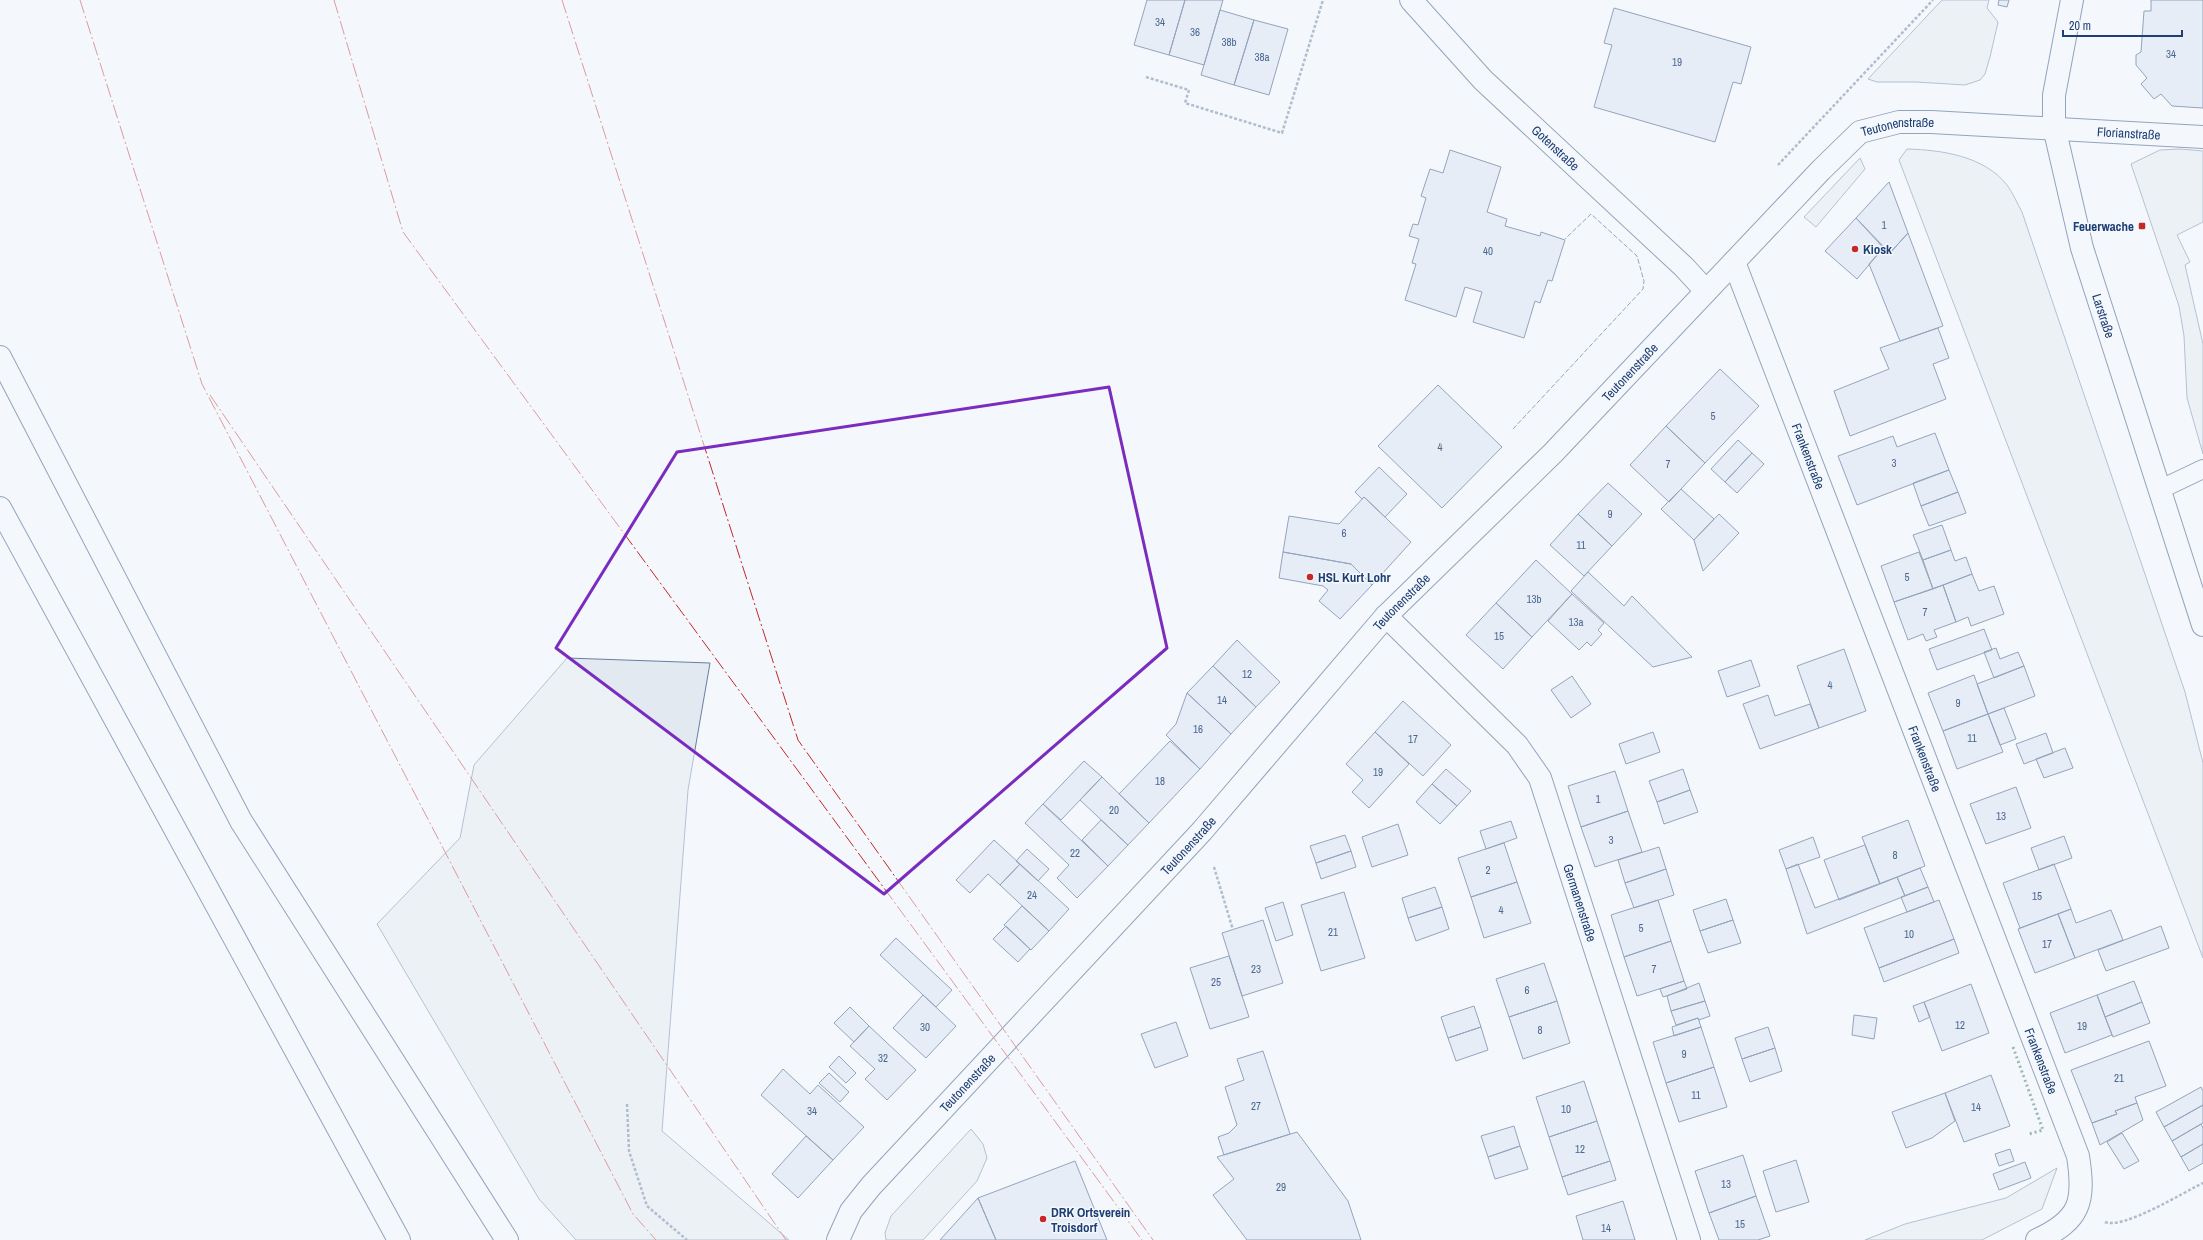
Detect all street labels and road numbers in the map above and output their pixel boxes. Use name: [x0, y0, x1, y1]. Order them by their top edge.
street label: Teutonenstraße: [1859, 113, 1935, 140]
street label: Gotenstraße: [1528, 121, 1583, 174]
street label: Florianstraße: [2097, 123, 2161, 143]
street label: Larstraße: [2089, 291, 2119, 340]
street label: Teutonenstraße: [1598, 339, 1661, 405]
street label: Frankenstraße: [1788, 421, 1829, 492]
street label: Teutonenstraße: [1369, 569, 1433, 634]
street label: Frankenstraße: [1905, 723, 1945, 794]
street label: Teutonenstraße: [1157, 813, 1220, 879]
street label: Germanenstraße: [1560, 862, 1601, 944]
street label: Frankenstraße: [2021, 1025, 2062, 1096]
street label: Teutonenstraße: [936, 1050, 999, 1116]

